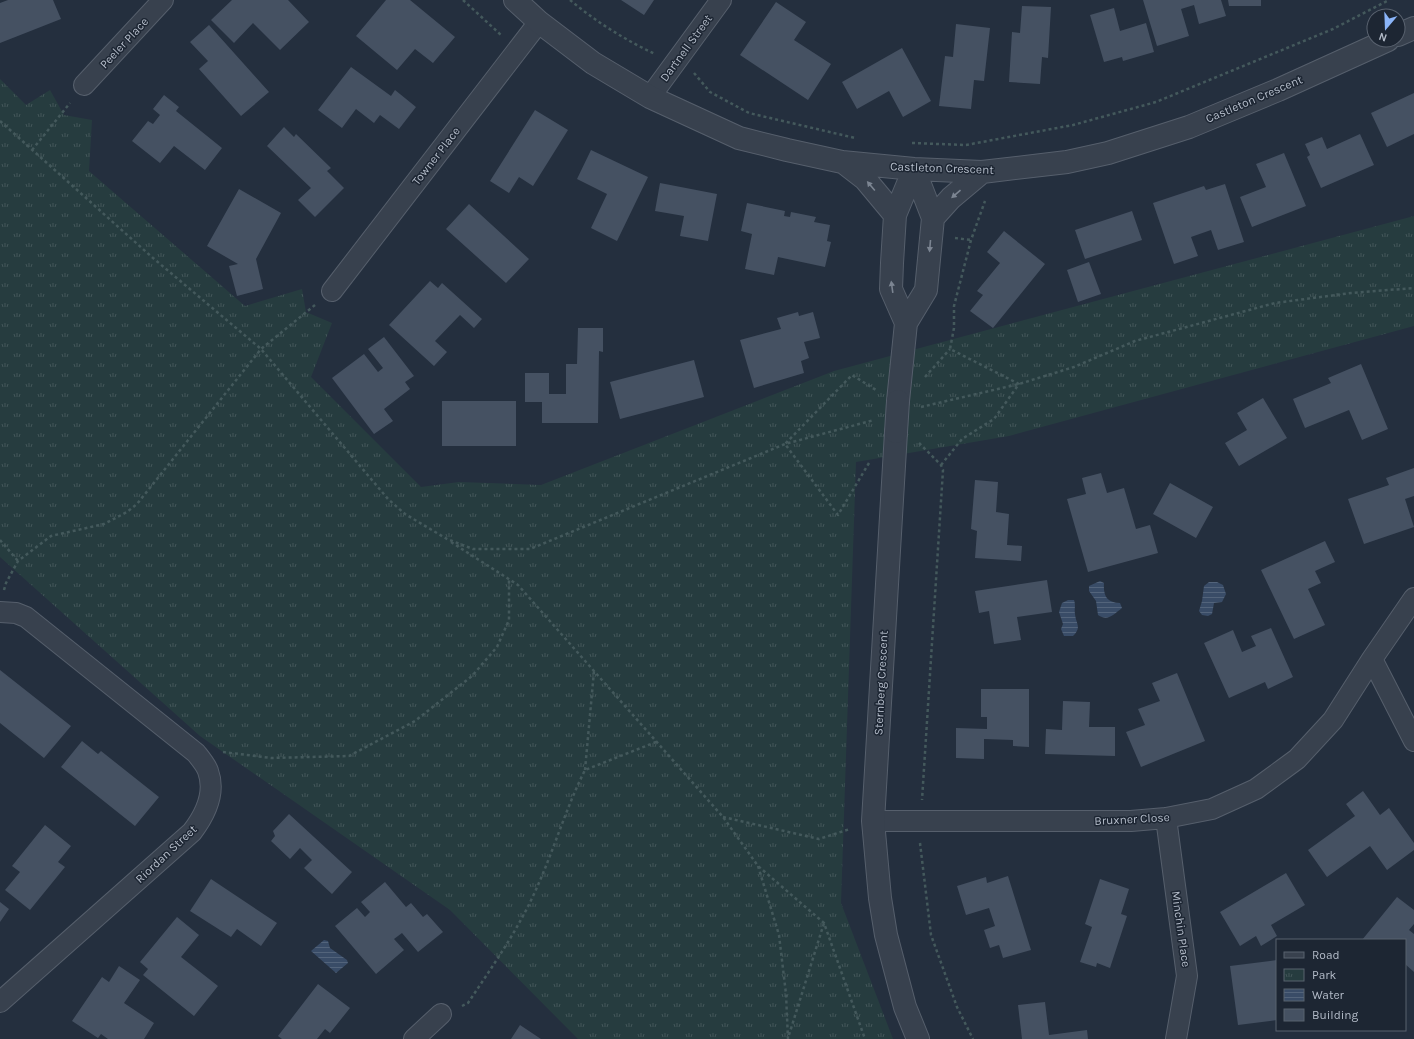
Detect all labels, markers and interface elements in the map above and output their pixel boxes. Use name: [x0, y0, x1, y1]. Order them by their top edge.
north arrow: [1366, 8, 1406, 48]
street label: Dartnell Street: [657, 11, 715, 84]
street label: Peeler Place: [97, 15, 151, 71]
text: N: [1377, 30, 1389, 44]
street label: Castleton Crescent: [1204, 72, 1305, 126]
street label: Towner Place: [409, 124, 463, 188]
street label: Castleton Crescent: [890, 159, 995, 177]
one-way arrow: [866, 180, 875, 191]
one-way arrow: [951, 189, 961, 198]
one-way arrow: [927, 240, 933, 252]
one-way arrow: [889, 281, 896, 293]
street label: Sternberg Crescent: [871, 630, 891, 736]
street label: Bruxner Close: [1094, 810, 1170, 828]
street label: Riordan Street: [132, 822, 200, 886]
street label: Minchin Place: [1169, 890, 1193, 968]
legend: [1276, 939, 1406, 1031]
text: Road: [1312, 948, 1340, 962]
text: Park: [1312, 968, 1337, 982]
text: Water: [1312, 988, 1345, 1002]
text: Building: [1312, 1008, 1359, 1022]

